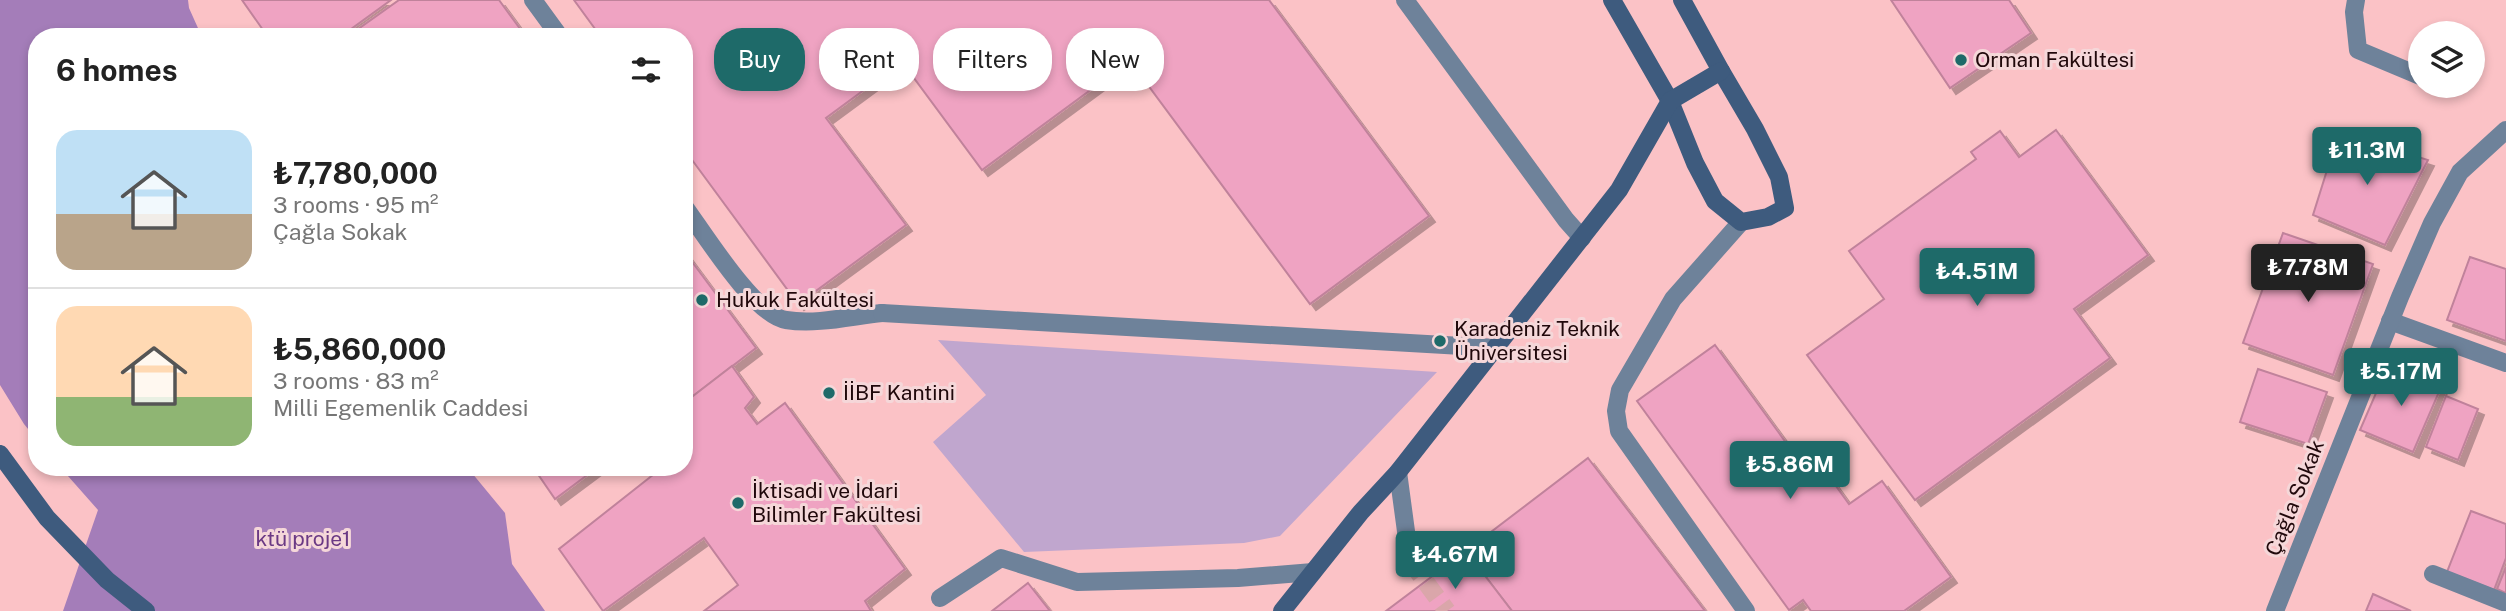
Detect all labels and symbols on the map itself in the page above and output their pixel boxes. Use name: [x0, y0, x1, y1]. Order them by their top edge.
place label: Orman Fakültesi: [1975, 47, 2134, 72]
marker: Orman Fakültesi: [1953, 52, 1969, 68]
pin: ₺11.3M: [2310, 128, 2424, 187]
pin: ₺7.78M: [2251, 244, 2365, 304]
pin: ₺4.51M: [1920, 248, 2034, 308]
place label: Hukuk Fakültesi: [716, 287, 874, 312]
marker: Hukuk Fakültesi: [694, 292, 710, 308]
place label: Karadeniz Teknik Üniversitesi: [1454, 316, 1620, 365]
marker: Karadeniz Teknik Üniversitesi: [1432, 333, 1448, 349]
pin: ₺5.17M: [2344, 348, 2458, 408]
place label: İİBF Kantini: [843, 380, 955, 405]
marker: İİBF Kantini: [821, 385, 837, 401]
street label: Çağla Sokak: [2260, 436, 2329, 559]
pin: ₺5.86M: [1733, 442, 1847, 501]
place label: İktisadi ve İdari Bilimler Fakültesi: [752, 478, 921, 527]
marker: İktisadi ve İdari Bilimler Fakültesi: [730, 495, 746, 511]
park label: ktü proje1: [255, 526, 351, 551]
pin: ₺4.67M: [1398, 532, 1512, 591]

